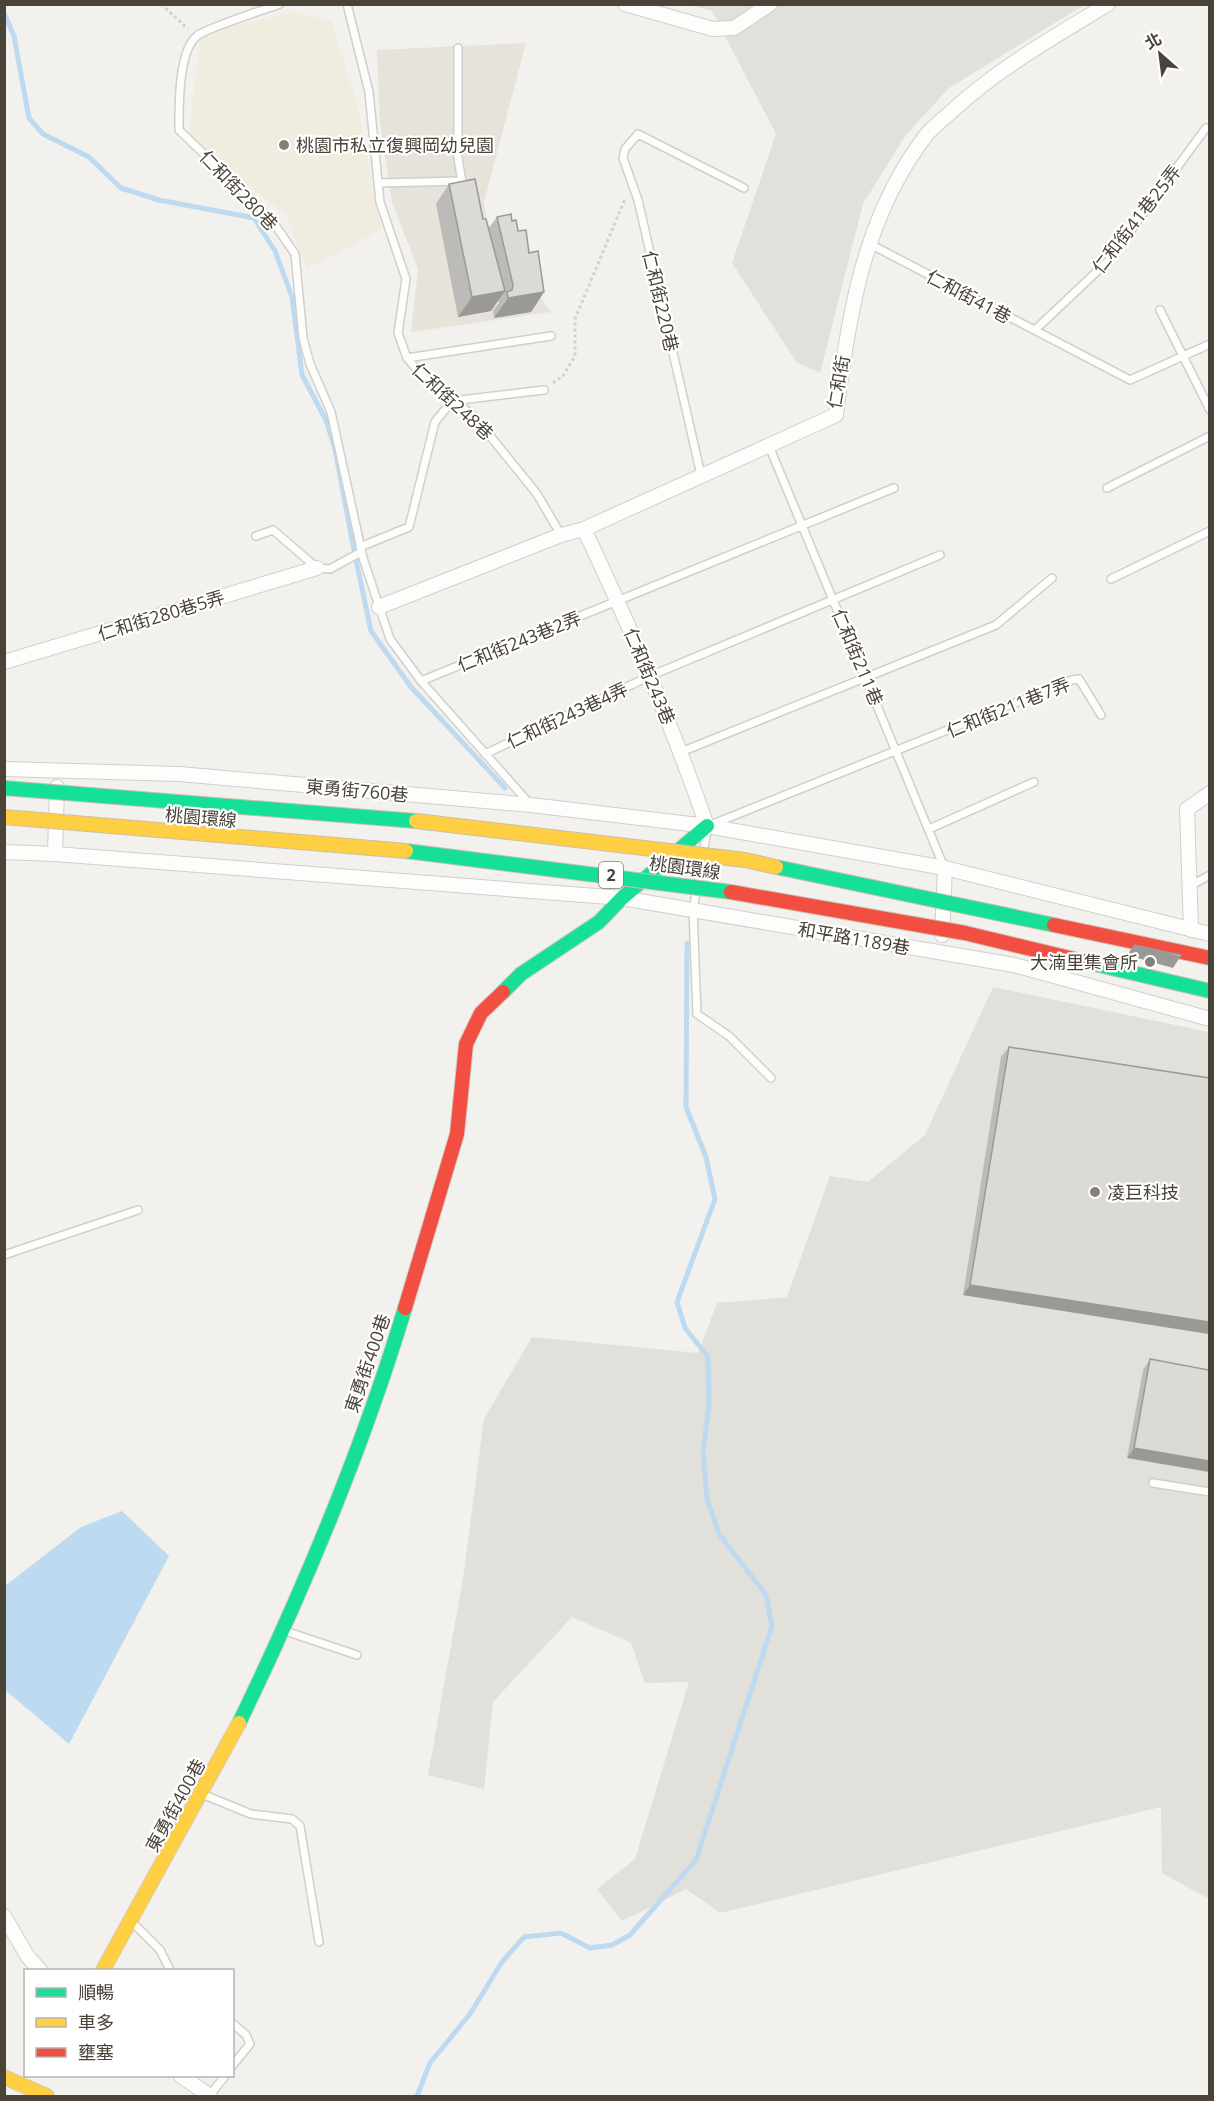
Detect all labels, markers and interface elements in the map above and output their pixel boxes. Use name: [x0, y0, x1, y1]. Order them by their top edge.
north arrow: [1130, 24, 1190, 84]
text: 北: [1141, 27, 1165, 54]
place label: 桃園市私立復興岡幼兒園: [296, 133, 494, 157]
marker: 桃園市私立復興岡幼兒園: [277, 138, 291, 152]
street label: 仁和街280巷: [195, 145, 283, 235]
street label: 仁和街41巷25弄: [1086, 160, 1186, 278]
street label: 仁和街220巷: [638, 248, 684, 354]
street label: 仁和街41巷: [922, 264, 1016, 328]
street label: 仁和街: [821, 353, 855, 411]
street label: 仁和街248巷: [407, 357, 499, 445]
street label: 仁和街280巷5弄: [95, 584, 227, 646]
street label: 仁和街243巷2弄: [454, 605, 584, 677]
street label: 仁和街211巷: [827, 605, 889, 709]
street label: 仁和街243巷: [619, 624, 681, 728]
street label: 仁和街211巷7弄: [943, 671, 1073, 743]
street label: 仁和街243巷4弄: [502, 676, 632, 754]
street label: 東勇街760巷: [305, 774, 409, 806]
street label: 桃園環線: [164, 802, 238, 832]
street label: 桃園環線: [648, 850, 722, 884]
road number: 2: [599, 862, 623, 888]
street label: 和平路1189巷: [796, 916, 912, 960]
place label: 大湳里集會所: [1030, 950, 1138, 974]
marker: 大湳里集會所: [1143, 955, 1157, 969]
place label: 凌巨科技: [1107, 1180, 1179, 1204]
marker: 凌巨科技: [1088, 1185, 1102, 1199]
street label: 東勇街400巷: [339, 1310, 395, 1416]
street label: 東勇街400巷: [140, 1754, 210, 1856]
legend: [24, 1969, 234, 2077]
text: 順暢: [78, 1980, 114, 2004]
text: 車多: [78, 2010, 114, 2034]
text: 壅塞: [78, 2040, 114, 2064]

